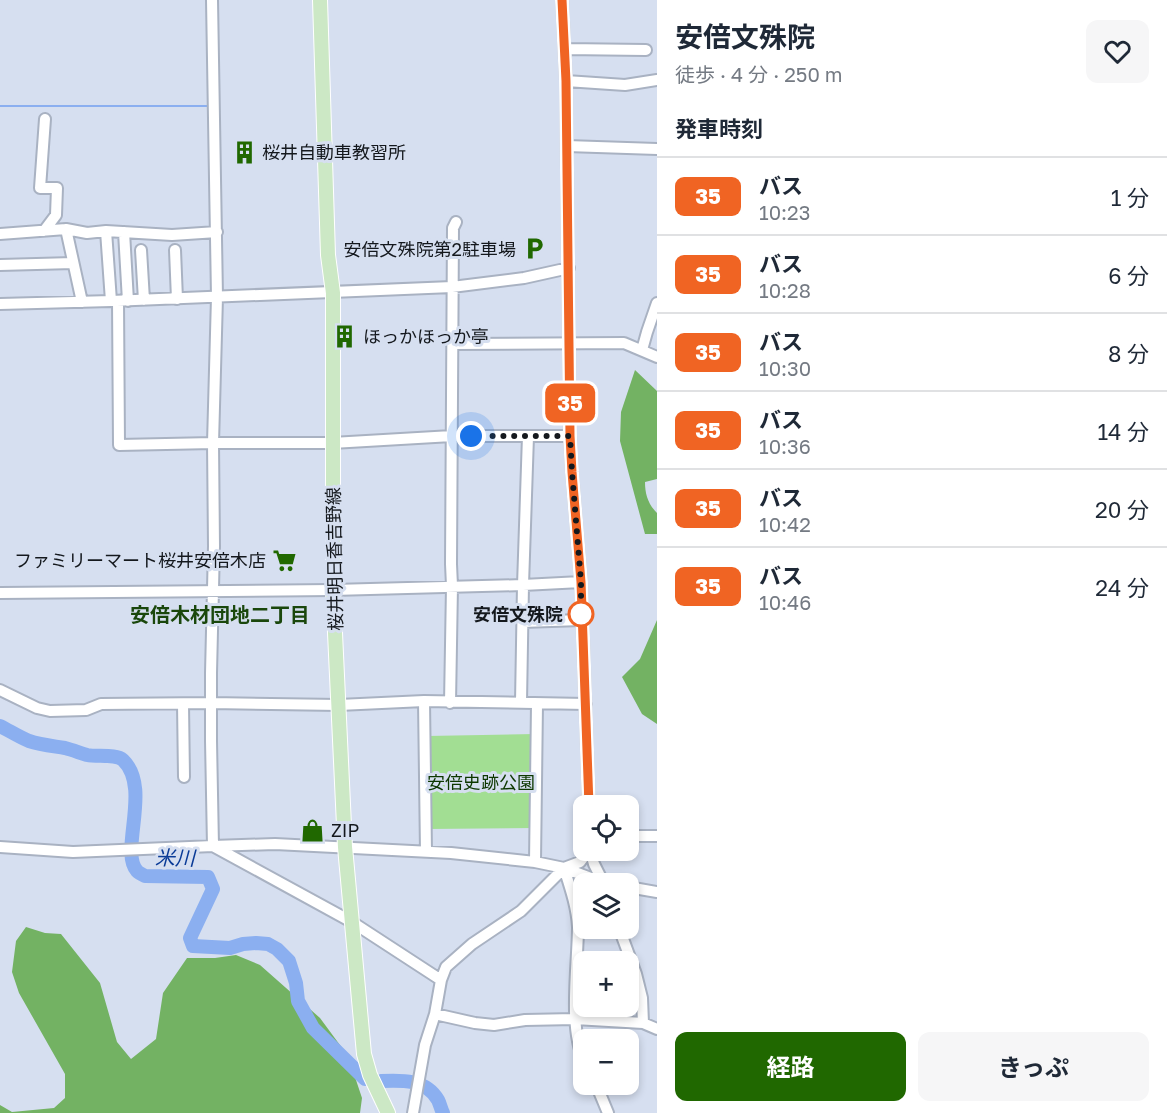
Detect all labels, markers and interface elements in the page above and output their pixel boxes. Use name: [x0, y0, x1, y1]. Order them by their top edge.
text: 安倍文殊院: [675, 20, 815, 53]
button: heart: [1086, 20, 1149, 83]
text: 徒歩 · 4 分 · 250 m: [675, 62, 843, 86]
text: 発車時刻: [675, 115, 763, 142]
building icon: 桜井自動車教習所: [231, 139, 257, 165]
place label: 桜井自動車教習所: [262, 141, 406, 163]
text: バス: [759, 172, 803, 199]
text: 35: [695, 183, 721, 209]
text: 1 分: [1111, 184, 1149, 211]
text: 10:23: [759, 200, 810, 224]
parking icon: 安倍文殊院第2駐車場: [521, 236, 547, 262]
place label: 安倍文殊院第2駐車場: [344, 238, 516, 260]
text: バス: [759, 250, 803, 277]
text: 35: [695, 261, 721, 287]
text: 6 分: [1108, 262, 1149, 289]
text: 10:28: [759, 278, 811, 302]
building icon: ほっかほっか亭: [332, 323, 358, 349]
place label: ほっかほっか亭: [363, 325, 489, 347]
text: バス: [759, 328, 803, 355]
text: 35: [695, 339, 721, 365]
text: 8 分: [1108, 340, 1149, 367]
text: 10:30: [759, 356, 811, 380]
line badge: 35: [543, 384, 597, 422]
text: 35: [557, 390, 583, 416]
text: バス: [759, 406, 803, 433]
text: 35: [695, 417, 721, 443]
text: 14 分: [1097, 418, 1149, 445]
your location: [456, 421, 486, 451]
text: 10:36: [759, 434, 811, 458]
text: バス: [759, 484, 803, 511]
street label: 桜井明日香吉野線: [322, 487, 346, 631]
text: 35: [695, 495, 721, 521]
text: 20 分: [1095, 496, 1149, 523]
text: 10:42: [759, 512, 811, 536]
supermarket icon: ファミリーマート桜井安倍木店: [271, 547, 297, 573]
place label: ファミリーマート桜井安倍木店: [14, 549, 266, 571]
text: バス: [759, 562, 803, 589]
text: 35: [695, 573, 721, 599]
text: 24 分: [1095, 574, 1149, 601]
text: 10:46: [759, 590, 811, 614]
marker: 安倍文殊院: [568, 601, 594, 627]
district label: 安倍木材団地二丁目: [130, 602, 310, 626]
place label: 安倍文殊院: [473, 603, 563, 625]
park label: 安倍史跡公園: [427, 771, 535, 793]
map controls: [573, 795, 639, 1095]
button: locate: [573, 795, 639, 861]
shop icon: ZIP: [300, 817, 326, 843]
place label: ZIP: [331, 819, 359, 841]
water label: 米川: [155, 845, 197, 869]
button: layers: [573, 873, 639, 939]
button: +: [573, 951, 639, 1017]
button: −: [573, 1029, 639, 1095]
button: 経路: [675, 1032, 906, 1101]
button: きっぷ: [918, 1032, 1149, 1101]

